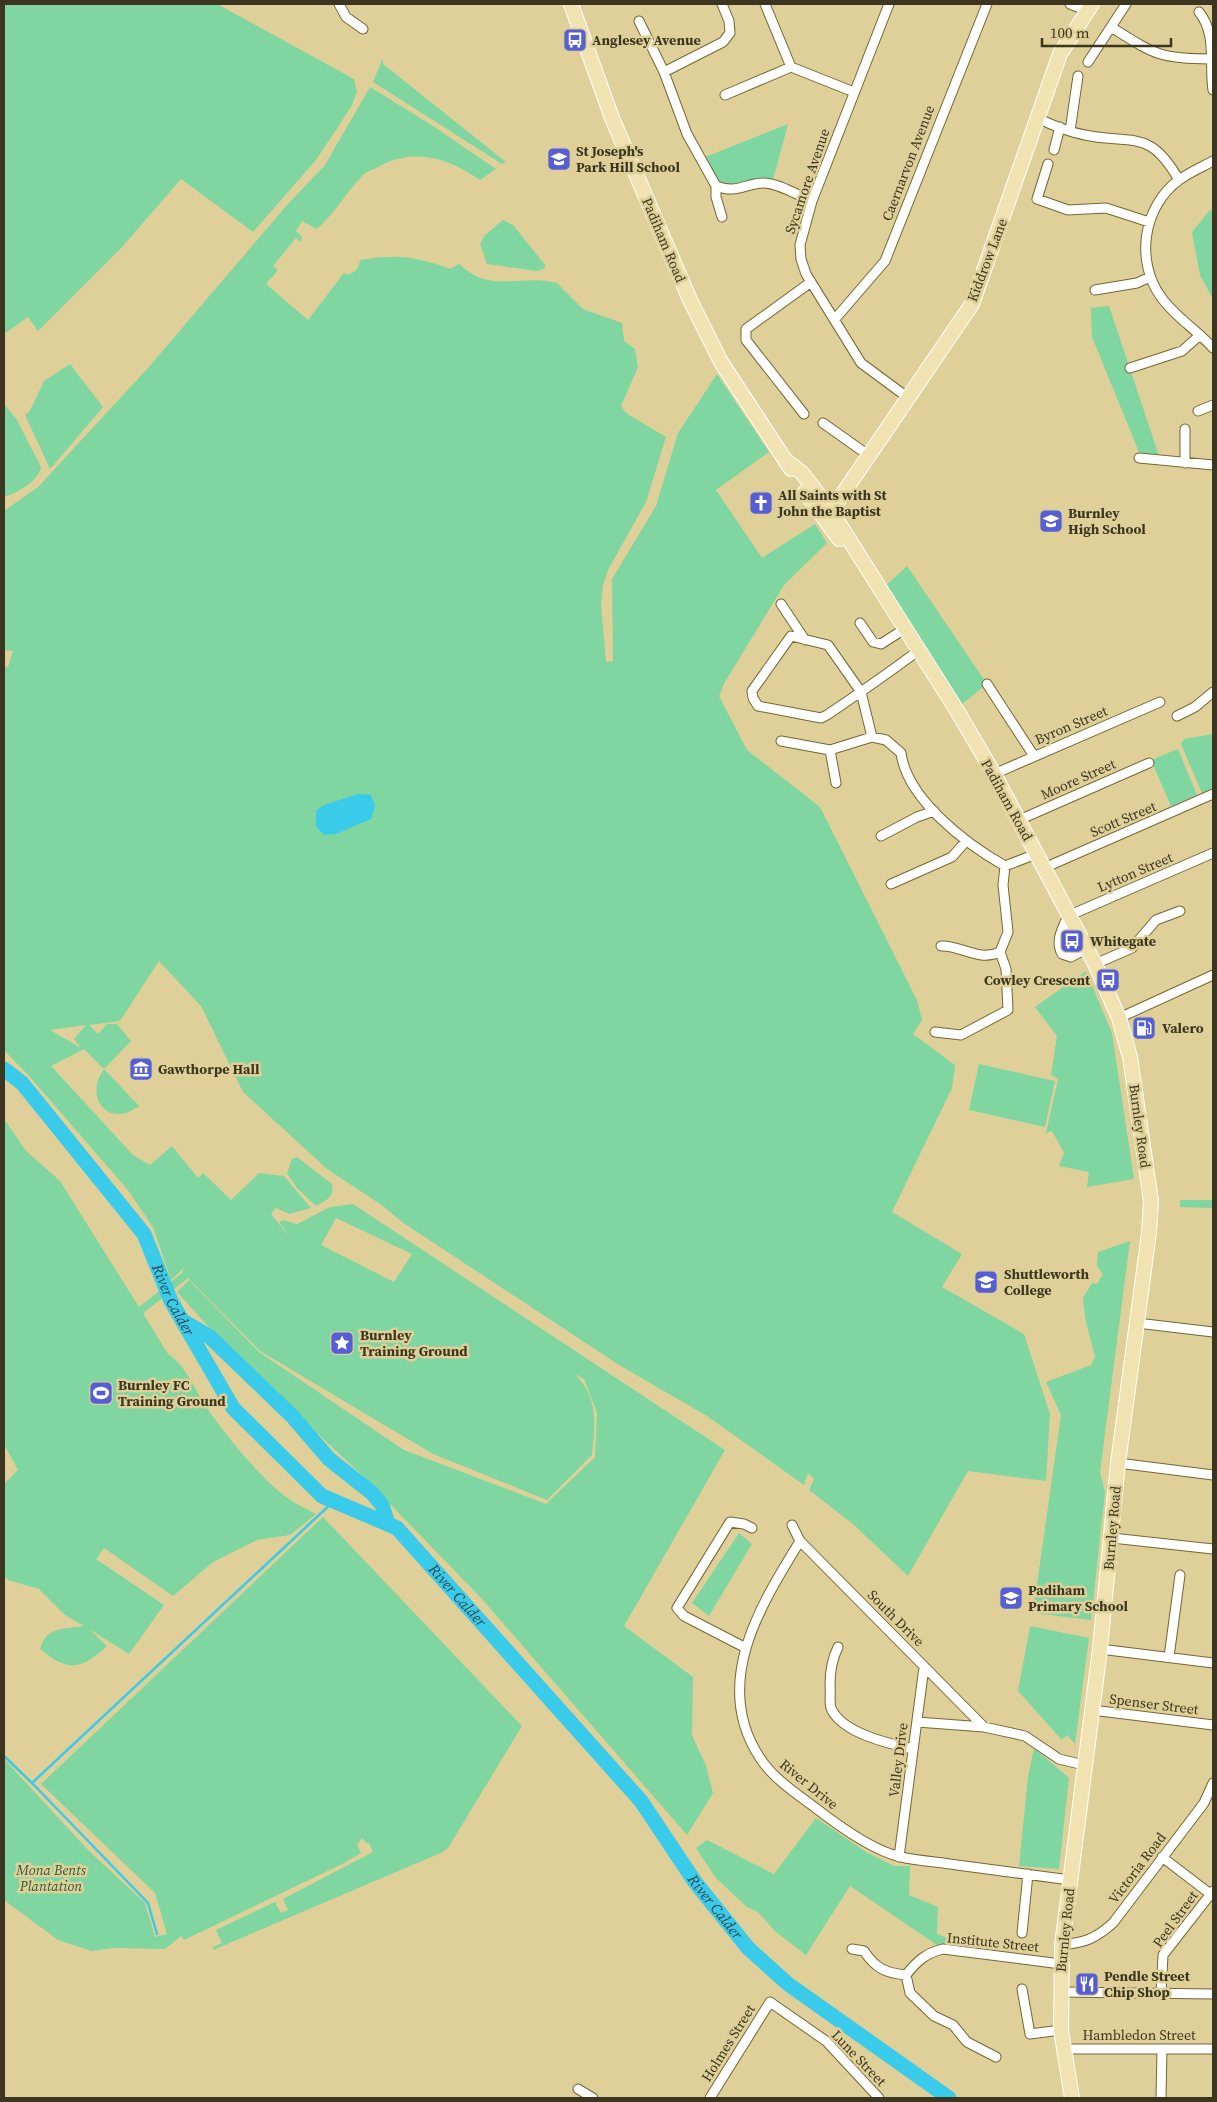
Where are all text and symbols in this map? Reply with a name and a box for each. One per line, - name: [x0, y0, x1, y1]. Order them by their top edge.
- scale bar: [1042, 15, 1171, 47]
- text: 100 m: [1050, 22, 1090, 43]
- bus stop icon: Anglesey Avenue: [562, 27, 588, 53]
- place label: Anglesey Avenue: [592, 30, 701, 50]
- street label: Caernarvon Avenue: [877, 102, 939, 224]
- street label: Sycamore Avenue: [780, 126, 834, 236]
- place label: St Joseph's Park Hill School: [576, 141, 680, 177]
- school or university icon: St Joseph's Park Hill School: [546, 146, 572, 172]
- street label: Padiham Road: [637, 194, 691, 286]
- street label: Kiddrow Lane: [962, 215, 1012, 305]
- place label: All Saints with St John the Baptist: [777, 485, 888, 521]
- church icon: All Saints with St John the Baptist: [748, 490, 774, 516]
- place label: Burnley High School: [1068, 503, 1146, 539]
- school or university icon: Burnley High School: [1038, 508, 1064, 534]
- street label: Byron Street: [1032, 701, 1111, 749]
- street label: Moore Street: [1037, 753, 1119, 804]
- street label: Padiham Road: [976, 756, 1038, 844]
- street label: Scott Street: [1087, 796, 1160, 842]
- street label: Lytton Street: [1094, 847, 1176, 897]
- bus stop icon: Whitegate: [1059, 928, 1085, 954]
- place label: Whitegate: [1090, 931, 1156, 951]
- bus stop icon: Cowley Crescent: [1095, 967, 1121, 993]
- place label: Cowley Crescent: [984, 970, 1091, 990]
- fuel station icon: Valero: [1131, 1015, 1157, 1041]
- place label: Valero: [1162, 1018, 1204, 1038]
- museum icon: Gawthorpe Hall: [128, 1056, 154, 1082]
- place label: Gawthorpe Hall: [158, 1059, 260, 1079]
- street label: Burnley Road: [1124, 1083, 1156, 1169]
- water label: River Calder: [147, 1260, 200, 1340]
- place label: Shuttleworth College: [1004, 1264, 1090, 1300]
- school or university icon: Shuttleworth College: [973, 1269, 999, 1295]
- place label: Burnley Training Ground: [360, 1325, 468, 1361]
- place icon: Burnley Training Ground: [329, 1330, 355, 1356]
- place label: Burnley FC Training Ground: [118, 1375, 226, 1411]
- sports icon: Burnley FC Training Ground: [88, 1380, 114, 1406]
- street label: Burnley Road: [1098, 1485, 1126, 1571]
- water label: River Calder: [423, 1558, 492, 1632]
- place label: Padiham Primary School: [1028, 1580, 1129, 1616]
- street label: South Drive: [863, 1585, 929, 1651]
- school or university icon: Padiham Primary School: [998, 1585, 1024, 1611]
- street label: Spenser Street: [1108, 1689, 1200, 1719]
- street label: Valley Drive: [884, 1722, 912, 1798]
- street label: River Drive: [776, 1754, 842, 1814]
- street label: Victoria Road: [1104, 1828, 1170, 1908]
- park label: Mona Bents Plantation: [15, 1860, 87, 1896]
- water label: River Calder: [682, 1869, 749, 1944]
- street label: Peel Street: [1148, 1886, 1203, 1951]
- street label: Burnley Road: [1051, 1887, 1079, 1973]
- street label: Institute Street: [946, 1927, 1040, 1957]
- place label: Pendle Street Chip Shop: [1104, 1966, 1191, 2002]
- restaurant icon: Pendle Street Chip Shop: [1074, 1971, 1100, 1997]
- street label: Holmes Street: [696, 2000, 760, 2086]
- street label: Lune Street: [827, 2025, 891, 2091]
- street label: Hambledon Street: [1082, 2025, 1196, 2045]

